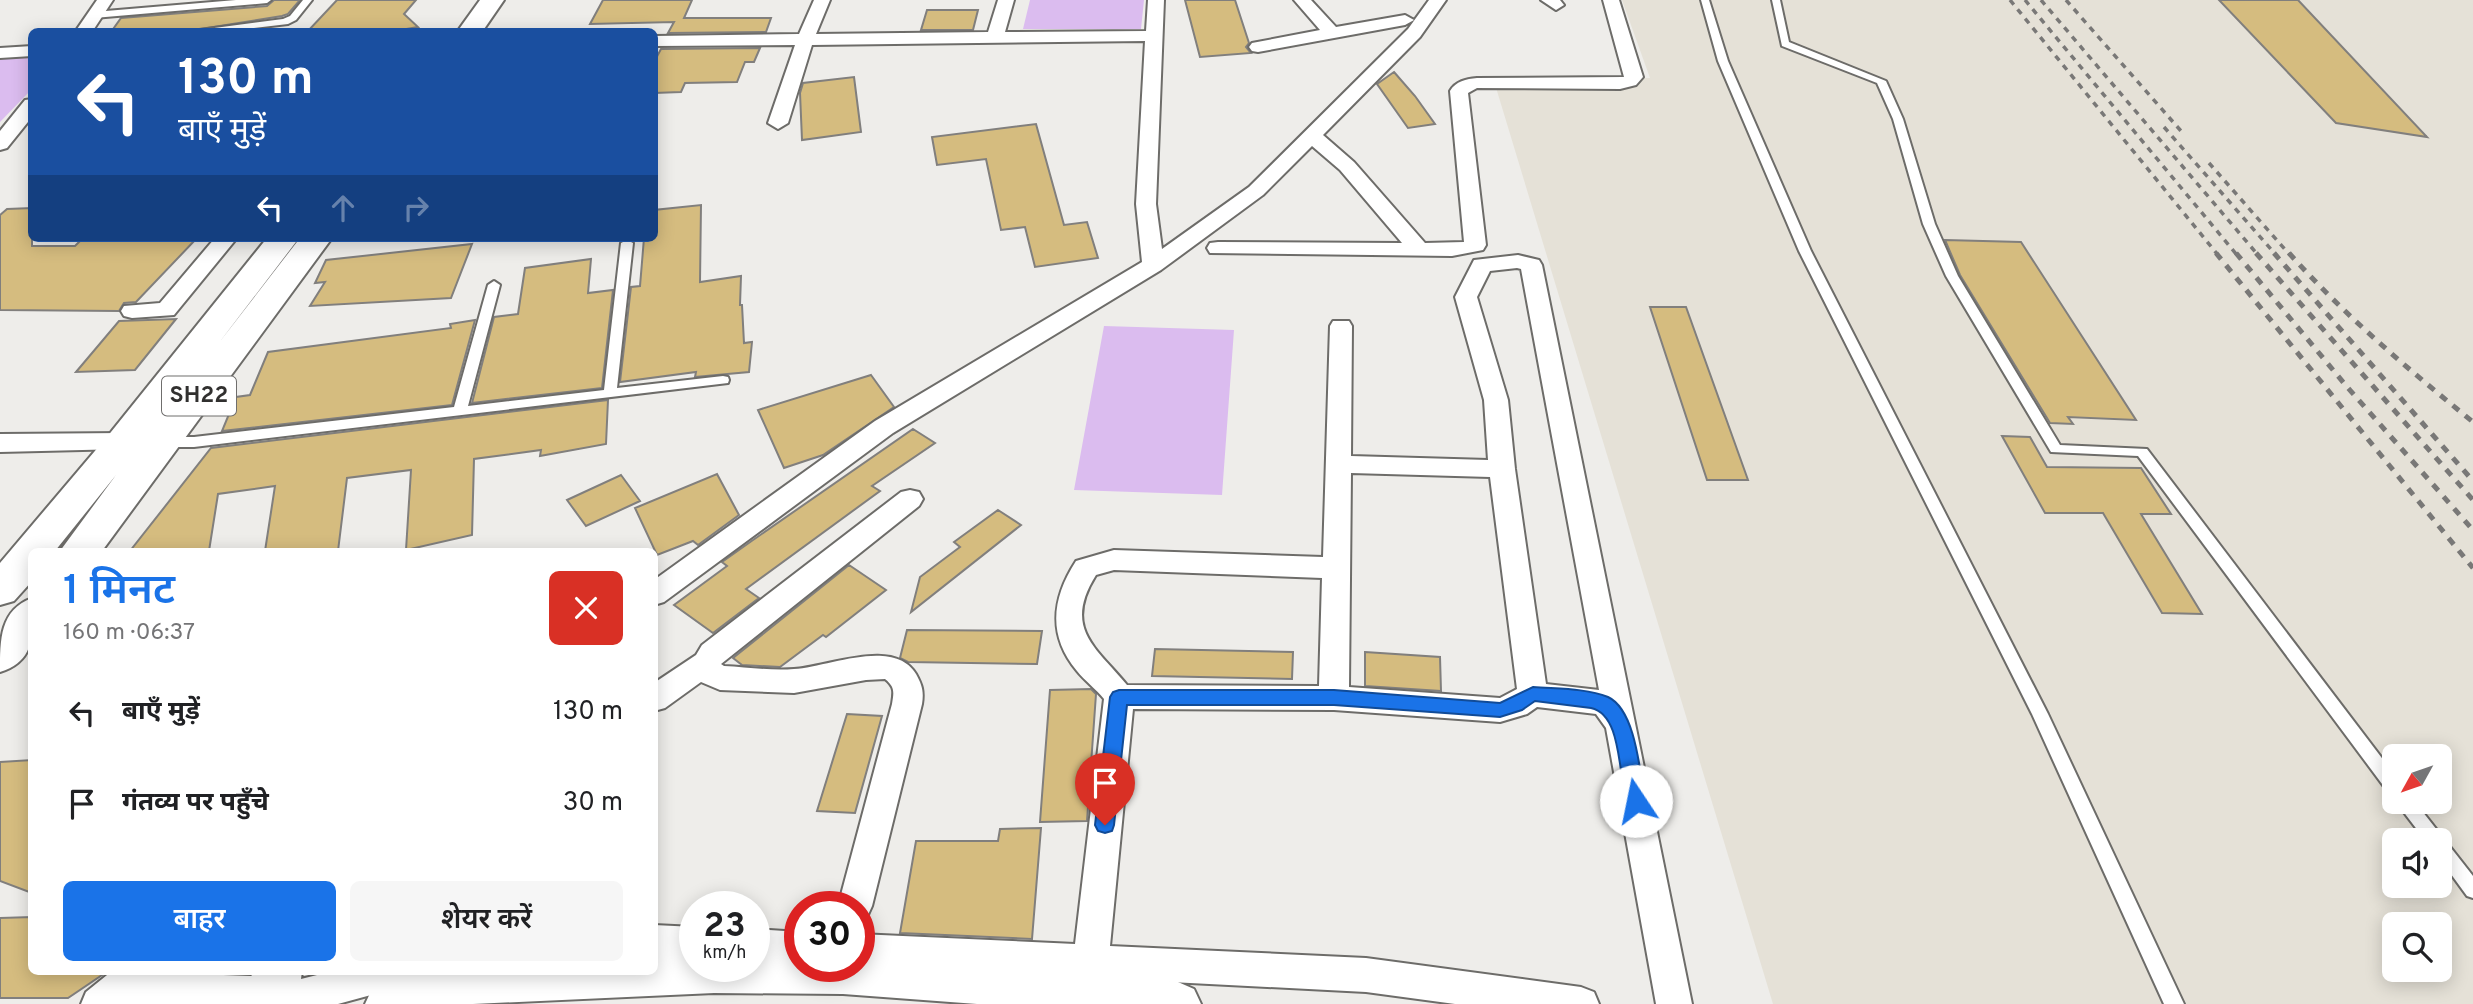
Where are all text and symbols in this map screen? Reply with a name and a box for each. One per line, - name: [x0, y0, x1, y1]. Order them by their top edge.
- text: 130 m: [178, 50, 314, 112]
- icon: left: [63, 56, 154, 147]
- text: बाएँ मुड़ें: [178, 112, 266, 152]
- icon: left: [251, 189, 289, 227]
- icon: ahead: [324, 189, 362, 227]
- icon: right: [397, 189, 435, 227]
- road number: SH22: [162, 376, 236, 416]
- text: 1 मिनट: [63, 566, 175, 619]
- button: close: [549, 571, 623, 645]
- text: 160 m · 06:37: [63, 619, 195, 648]
- icon: left: [63, 694, 101, 732]
- text: बाएँ मुड़ें: [122, 696, 200, 729]
- text: 130 m: [553, 696, 623, 729]
- north arrow: [2382, 744, 2452, 814]
- map controls: [2382, 744, 2452, 982]
- pin: [1075, 753, 1135, 825]
- icon: arrive: [1086, 764, 1124, 802]
- position arrow: [1599, 764, 1673, 838]
- icon: arrive: [63, 785, 101, 823]
- text: गंतव्य पर पहुँचे: [122, 787, 269, 820]
- text: 30 m: [563, 787, 623, 820]
- button: sound: [2382, 828, 2452, 898]
- button: बाहर: [63, 881, 336, 961]
- button: शेयर करें: [350, 881, 623, 961]
- speed limit sign: 30: [784, 891, 875, 982]
- text: 23: [703, 905, 746, 949]
- button: search: [2382, 912, 2452, 982]
- text: km/h: [703, 942, 746, 965]

